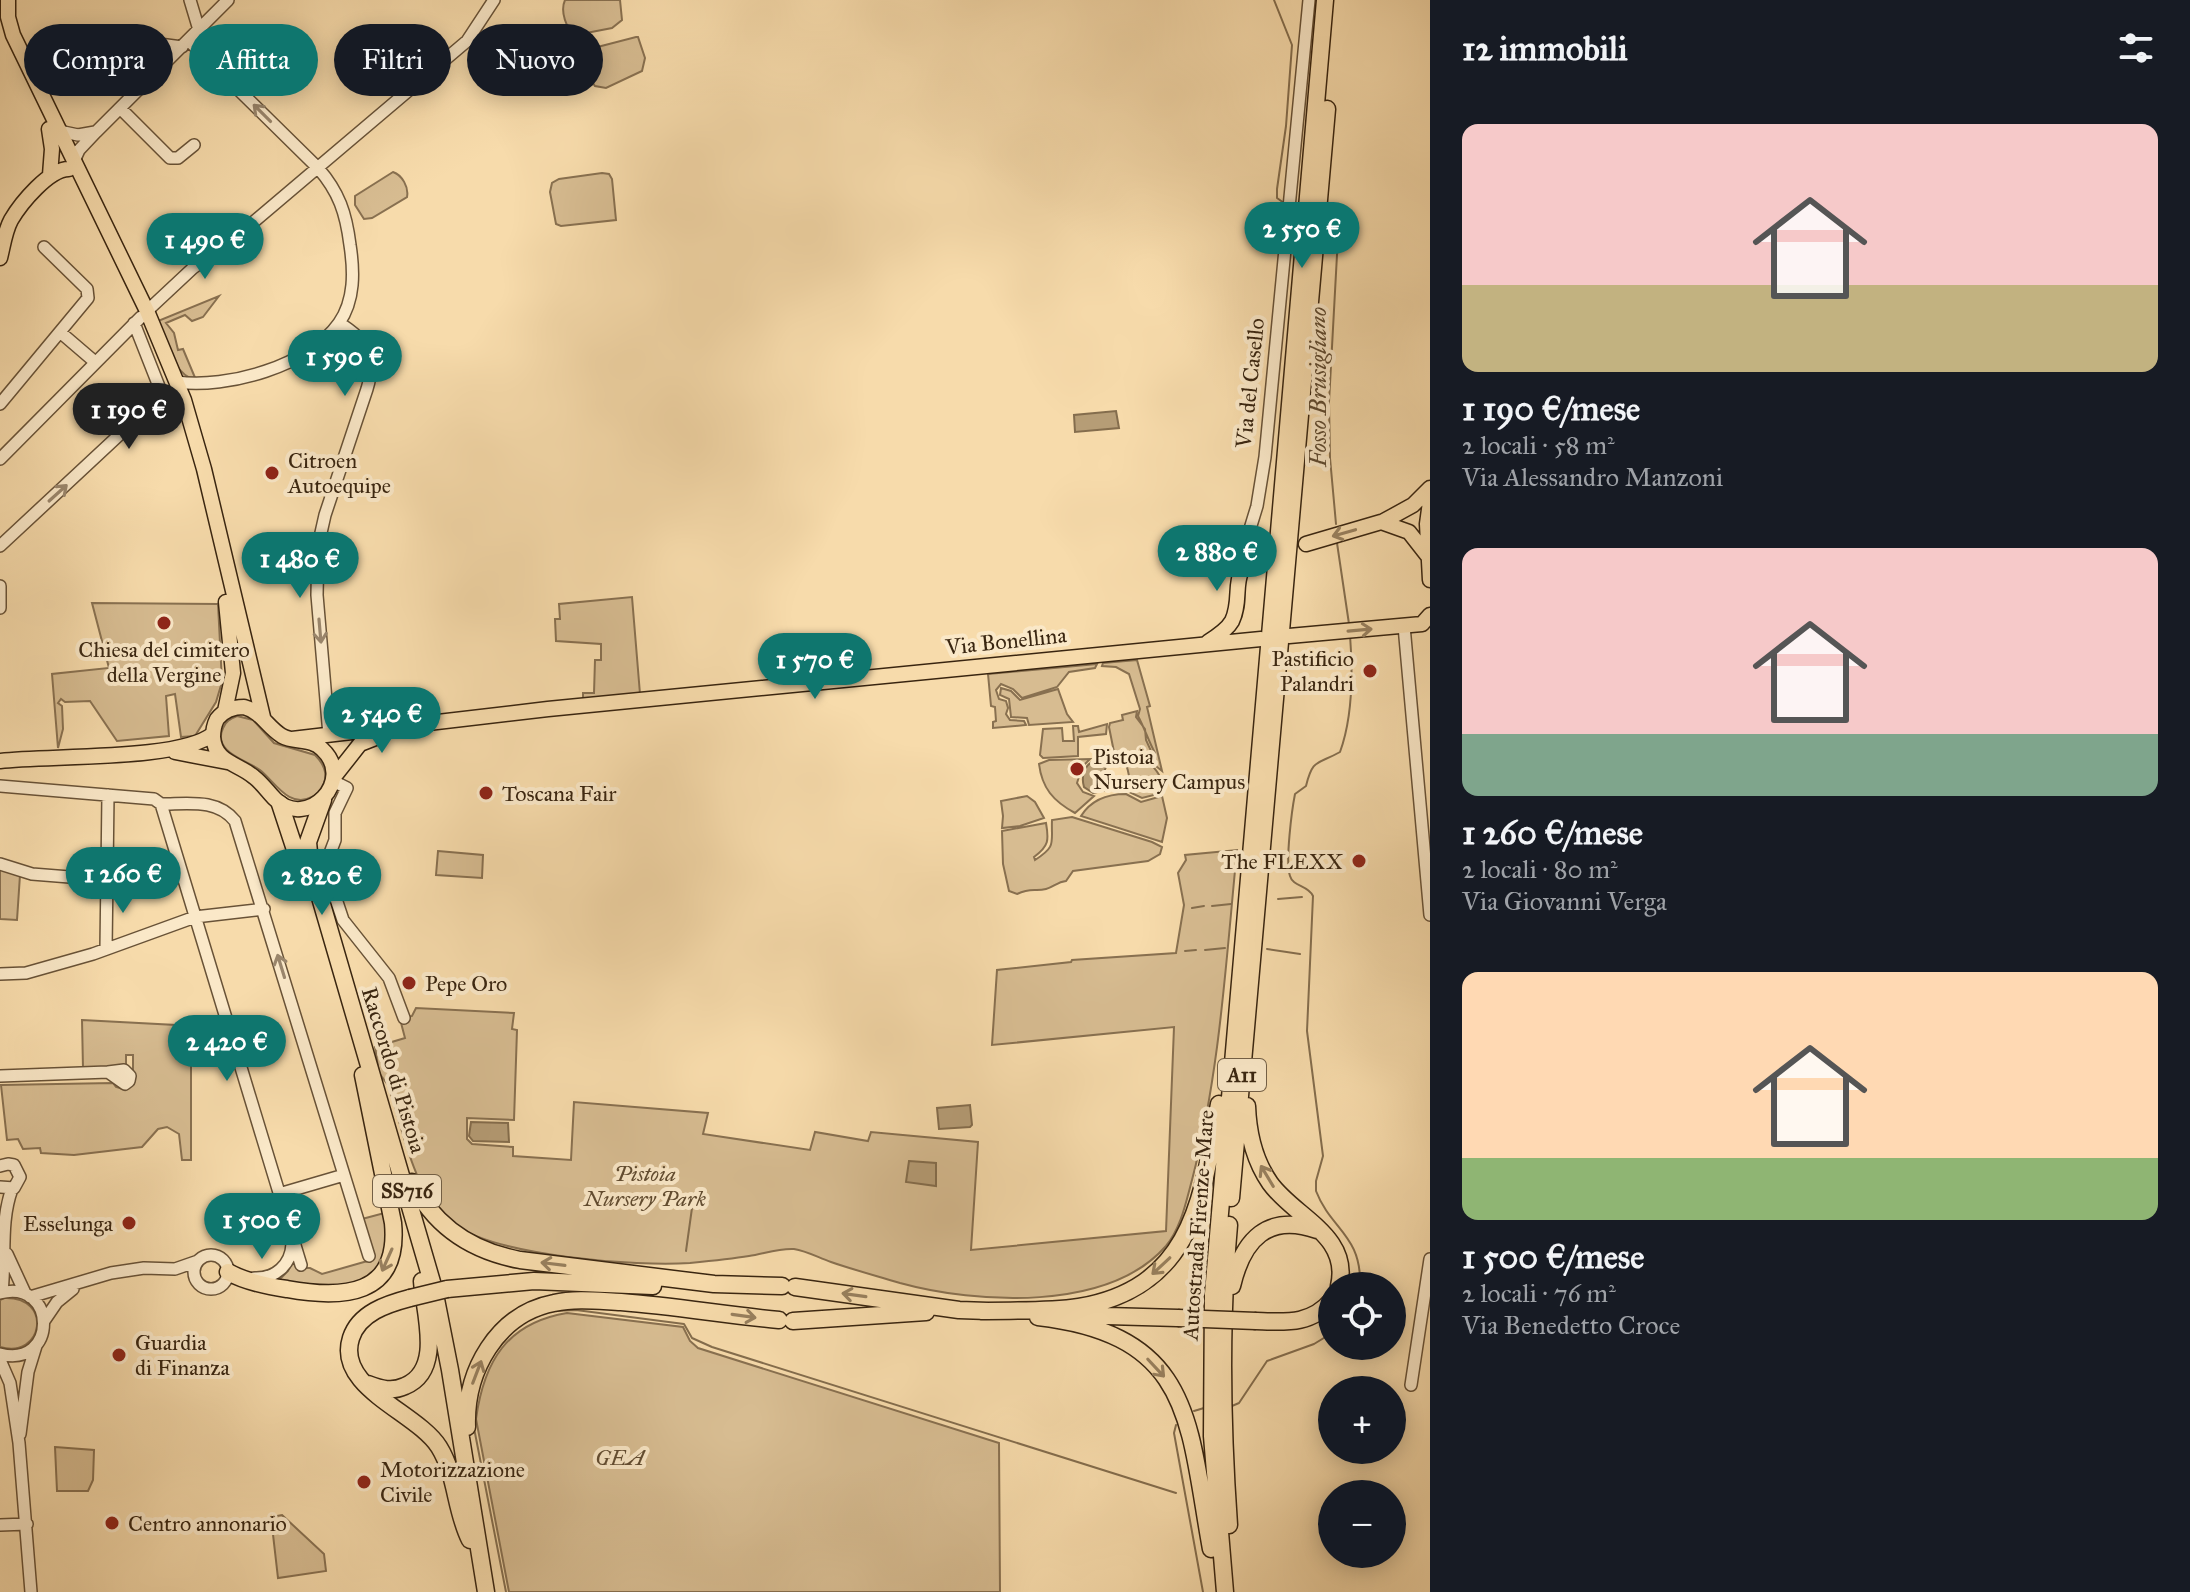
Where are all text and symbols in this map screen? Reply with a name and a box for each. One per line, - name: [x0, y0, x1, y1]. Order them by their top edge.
- chip: Compra: [24, 24, 173, 96]
- chip: Affitta: [189, 24, 318, 96]
- chip: Filtri: [334, 24, 451, 96]
- chip: Nuovo: [467, 24, 603, 96]
- icon: filters: [2114, 26, 2158, 70]
- text: 12 immobili: [1462, 28, 1628, 69]
- one-way arrow: [253, 104, 272, 123]
- icon: home: [1738, 176, 1882, 320]
- pin: 2 550 €: [1228, 202, 1376, 270]
- text: 2 550 €: [1262, 212, 1342, 244]
- pin: 1 490 €: [131, 213, 279, 281]
- text: 1 490 €: [165, 223, 245, 255]
- water label: Fosso Brusigliano: [1303, 307, 1333, 468]
- street label: Via del Casello: [1230, 317, 1270, 450]
- pin: 1 590 €: [271, 330, 419, 398]
- text: 1 590 €: [306, 340, 384, 372]
- pin: 1 190 €: [55, 383, 203, 451]
- text: 1 190 €/mese: [1462, 388, 1640, 429]
- text: 1 190 €: [91, 393, 167, 425]
- text: 2 locali · 58 m²: [1462, 429, 1615, 461]
- place label: Citroen Autoequipe: [287, 447, 391, 499]
- text: Via Alessandro Manzoni: [1462, 461, 1723, 493]
- marker: Citroen Autoequipe: [263, 464, 281, 482]
- one-way arrow: [47, 485, 67, 503]
- pin: 2 880 €: [1143, 525, 1291, 593]
- one-way arrow: [1331, 526, 1357, 541]
- pin: 1 480 €: [226, 532, 374, 600]
- text: 2 880 €: [1176, 535, 1258, 567]
- text: 1 480 €: [260, 542, 340, 574]
- icon: home: [1738, 600, 1882, 744]
- marker: Chiesa del cimitero della Vergine: [155, 614, 173, 632]
- one-way arrow: [312, 617, 327, 644]
- street label: Via Bonellina: [943, 621, 1068, 661]
- one-way arrow: [1347, 622, 1373, 637]
- pin: 1 570 €: [741, 633, 889, 701]
- place label: Chiesa del cimitero della Vergine: [78, 636, 250, 688]
- text: 1 570 €: [776, 643, 854, 675]
- place label: Pastificio Palandri: [1271, 645, 1354, 697]
- marker: Pastificio Palandri: [1361, 662, 1379, 680]
- pin: 2 540 €: [308, 687, 456, 755]
- text: 2 540 €: [342, 697, 422, 729]
- place label: Pistoia Nursery Campus: [1093, 743, 1245, 795]
- marker: Pistoia Nursery Campus: [1068, 760, 1086, 778]
- place label: Toscana Fair: [502, 780, 617, 807]
- marker: Toscana Fair: [477, 784, 495, 802]
- text: 1 260 €/mese: [1462, 812, 1643, 853]
- pin: 1 260 €: [49, 847, 197, 915]
- place label: The FLEXX: [1221, 848, 1343, 875]
- pin: 2 820 €: [248, 849, 396, 917]
- marker: The FLEXX: [1350, 852, 1368, 870]
- text: 2 locali · 80 m²: [1462, 853, 1618, 885]
- text: 1 260 €: [84, 857, 162, 889]
- text: 2 820 €: [281, 859, 363, 891]
- text: Via Giovanni Verga: [1462, 885, 1667, 917]
- one-way arrow: [273, 954, 288, 979]
- place label: Pepe Oro: [425, 970, 507, 997]
- marker: Pepe Oro: [400, 974, 418, 992]
- street label: Raccordo di Pistoia: [356, 984, 432, 1157]
- pin: 2 420 €: [153, 1015, 301, 1083]
- icon: home: [1738, 1024, 1882, 1168]
- text: 2 420 €: [186, 1025, 268, 1057]
- road number: A11: [1218, 1059, 1266, 1091]
- street label: Autostrada Firenze-Mare: [1176, 1109, 1220, 1342]
- park label: Pistoia Nursery Park: [582, 1160, 706, 1212]
- one-way arrow: [1259, 1165, 1275, 1188]
- road number: SS716: [373, 1175, 441, 1207]
- pin: 1 500 €: [188, 1193, 336, 1261]
- text: 1 500 €: [222, 1203, 302, 1235]
- place label: Esselunga: [23, 1210, 114, 1237]
- marker: Esselunga: [120, 1214, 138, 1232]
- text: 1 500 €/mese: [1462, 1236, 1644, 1277]
- one-way arrow: [378, 1248, 393, 1272]
- one-way arrow: [540, 1257, 567, 1272]
- one-way arrow: [1151, 1257, 1171, 1275]
- map controls: [1318, 1272, 1406, 1568]
- button: locate: [1318, 1272, 1406, 1360]
- text: 2 locali · 76 m²: [1462, 1277, 1616, 1309]
- one-way arrow: [841, 1288, 868, 1303]
- one-way arrow: [730, 1309, 756, 1324]
- text: Via Benedetto Croce: [1462, 1309, 1680, 1341]
- place label: Guardia di Finanza: [135, 1329, 231, 1381]
- marker: Guardia di Finanza: [110, 1346, 128, 1364]
- one-way arrow: [1147, 1358, 1165, 1378]
- one-way arrow: [471, 1360, 485, 1384]
- button: +: [1318, 1376, 1406, 1464]
- park label: GEA: [595, 1444, 646, 1471]
- place label: Motorizzazione Civile: [380, 1456, 525, 1508]
- marker: Motorizzazione Civile: [355, 1473, 373, 1491]
- button: −: [1318, 1480, 1406, 1568]
- place label: Centro annonario: [128, 1510, 287, 1537]
- marker: Centro annonario: [103, 1514, 121, 1532]

